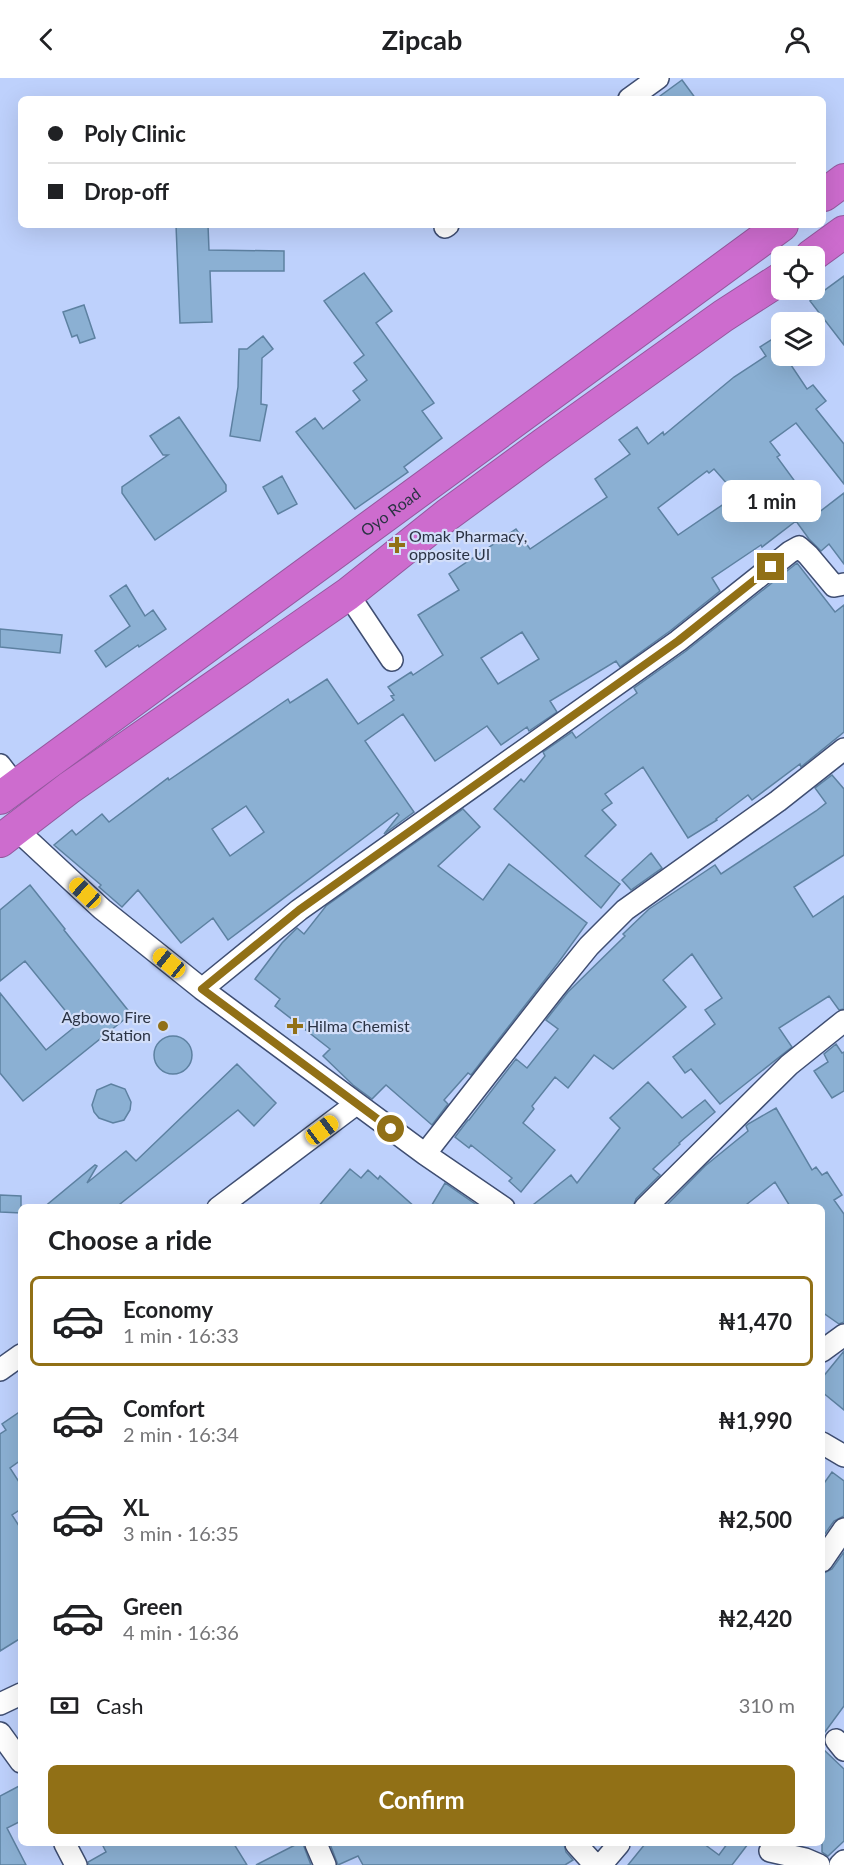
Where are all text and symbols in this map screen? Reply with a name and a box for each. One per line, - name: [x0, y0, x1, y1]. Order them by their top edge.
- icon: back: [30, 23, 63, 56]
- text: Zipcab: [382, 23, 462, 56]
- icon: person: [781, 23, 814, 56]
- text: Poly Clinic: [84, 120, 186, 147]
- text: Drop-off: [84, 178, 169, 205]
- map controls: [771, 246, 825, 366]
- button: locate: [771, 246, 825, 300]
- button: layers: [771, 312, 825, 366]
- callout: 1 min: [722, 480, 820, 522]
- street label: Oyo Road: [356, 483, 424, 540]
- text: 1 min: [747, 489, 796, 513]
- place label: Omak Pharmacy, opposite UI: [409, 526, 527, 563]
- marker: Omak Pharmacy, opposite UI: [390, 538, 404, 552]
- route end: [757, 553, 784, 580]
- car: [66, 874, 104, 912]
- car: [149, 945, 189, 981]
- place label: Agbowo Fire Station: [62, 1007, 151, 1044]
- place label: Hilma Chemist: [307, 1016, 410, 1035]
- marker: Agbowo Fire Station: [156, 1019, 170, 1033]
- marker: Hilma Chemist: [288, 1019, 302, 1033]
- car: [302, 1112, 342, 1148]
- route start: [377, 1115, 404, 1142]
- text: Choose a ride: [48, 1223, 212, 1256]
- icon: car: [51, 1294, 105, 1348]
- text: Economy: [123, 1296, 213, 1323]
- text: ₦1,470: [718, 1308, 792, 1335]
- text: 1 min · 16:33: [123, 1323, 239, 1347]
- icon: car: [51, 1393, 105, 1447]
- text: Comfort: [123, 1395, 205, 1422]
- text: ₦1,990: [718, 1407, 792, 1434]
- text: 2 min · 16:34: [123, 1422, 239, 1446]
- icon: car: [51, 1492, 105, 1546]
- text: XL: [123, 1494, 149, 1521]
- text: ₦2,500: [718, 1506, 792, 1533]
- text: 3 min · 16:35: [123, 1521, 239, 1545]
- icon: car: [51, 1591, 105, 1645]
- text: Green: [123, 1593, 183, 1620]
- text: ₦2,420: [718, 1605, 792, 1632]
- text: 4 min · 16:36: [123, 1620, 239, 1644]
- icon: cash: [48, 1689, 81, 1722]
- text: Cash: [96, 1692, 143, 1719]
- text: 310 m: [739, 1693, 795, 1717]
- button: Confirm: [48, 1765, 795, 1834]

